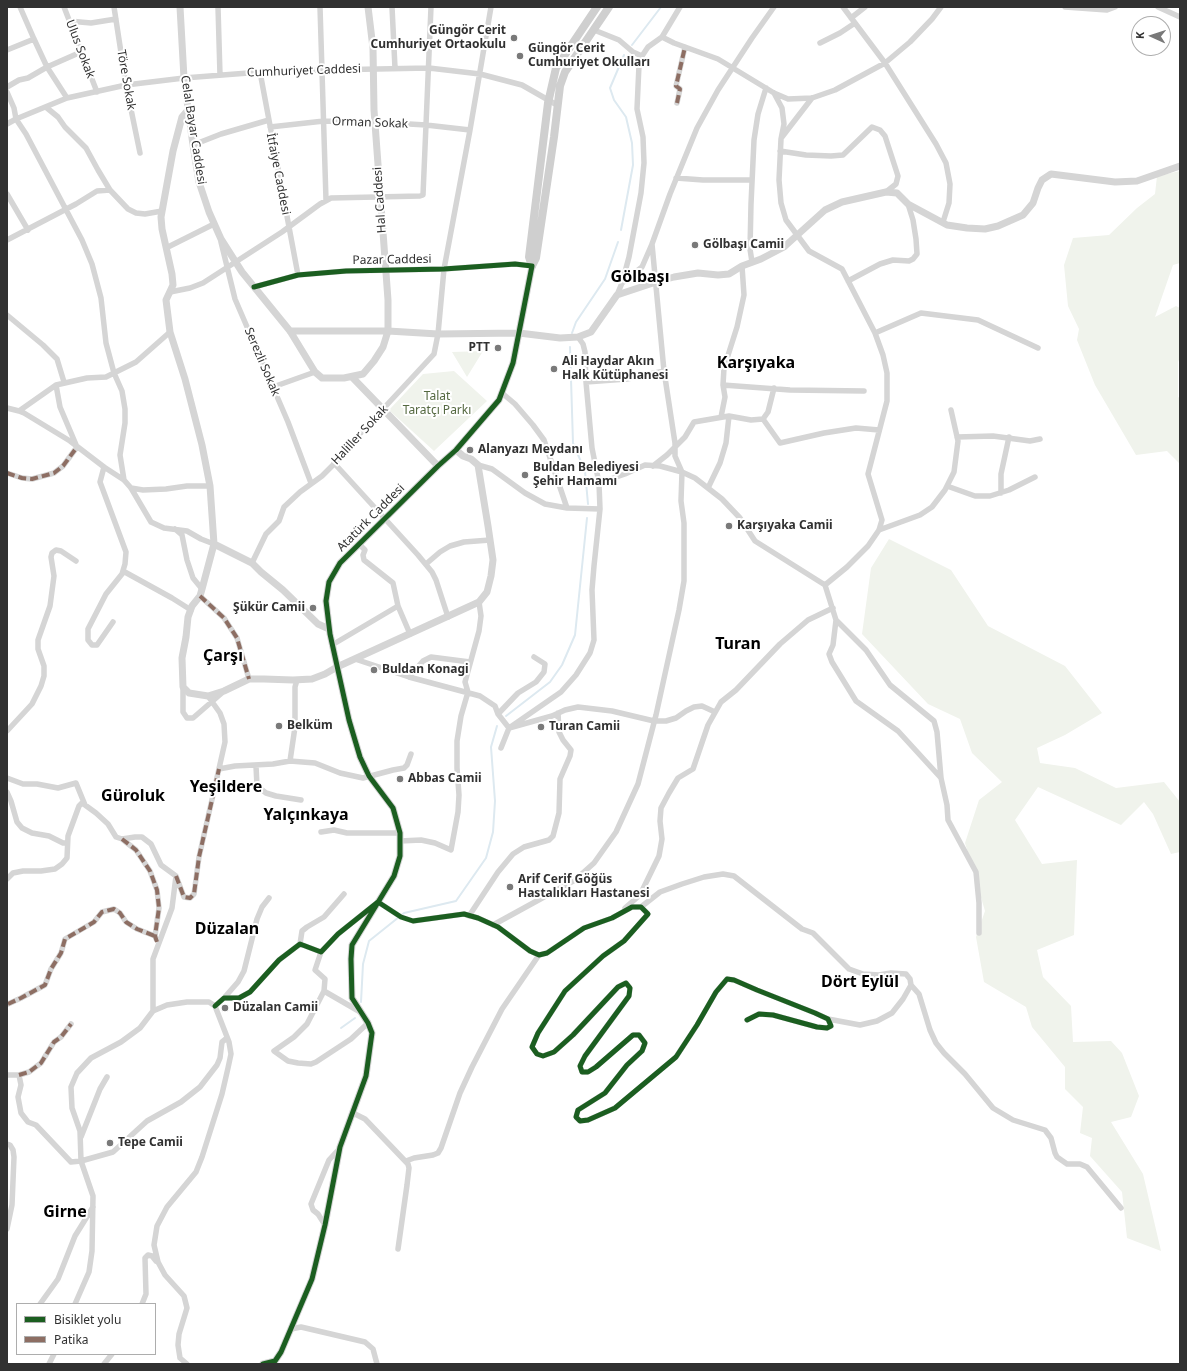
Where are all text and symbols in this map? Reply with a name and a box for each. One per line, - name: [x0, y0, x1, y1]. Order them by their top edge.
- north arrow: [1131, 16, 1171, 56]
- street label: Ulus Sokak: [62, 18, 98, 80]
- place label: Güngör Cerit Cumhuriyet Ortaokulu: [371, 24, 506, 52]
- text: K: [1132, 31, 1147, 39]
- marker: Güngör Cerit Cumhuriyet Ortaokulu: [509, 33, 519, 43]
- place label: Güngör Cerit Cumhuriyet Okulları: [528, 42, 650, 70]
- street label: Töre Sokak: [114, 49, 138, 111]
- marker: Güngör Cerit Cumhuriyet Okulları: [515, 51, 525, 61]
- street label: Cumhuriyet Caddesi: [247, 62, 361, 80]
- street label: Celal Bayar Caddesi: [177, 74, 209, 186]
- street label: Orman Sokak: [332, 114, 408, 132]
- street label: İtfaiye Caddesi: [263, 132, 293, 216]
- street label: Hal Caddesi: [370, 166, 390, 234]
- place label: Gölbaşı Camii: [703, 238, 784, 252]
- marker: Gölbaşı Camii: [690, 240, 700, 250]
- street label: Pazar Caddesi: [352, 252, 432, 268]
- district label: Gölbaşı: [611, 267, 669, 287]
- street label: Serezli Sokak: [241, 326, 283, 398]
- place label: PTT: [468, 341, 490, 355]
- marker: PTT: [493, 343, 503, 353]
- district label: Karşıyaka: [717, 353, 795, 373]
- place label: Ali Haydar Akın Halk Kütüphanesi: [562, 355, 668, 383]
- marker: Ali Haydar Akın Halk Kütüphanesi: [549, 364, 559, 374]
- park label: Talat Taratçı Parkı: [403, 390, 471, 418]
- street label: Haliller Sokak: [329, 402, 391, 468]
- place label: Alanyazı Meydanı: [478, 443, 583, 457]
- marker: Alanyazı Meydanı: [465, 445, 475, 455]
- place label: Buldan Belediyesi Şehir Hamamı: [533, 461, 639, 489]
- marker: Buldan Belediyesi Şehir Hamamı: [520, 470, 530, 480]
- street label: Atatürk Caddesi: [334, 481, 408, 555]
- place label: Karşıyaka Camii: [737, 519, 833, 533]
- marker: Karşıyaka Camii: [724, 521, 734, 531]
- place label: Şükür Camii: [233, 601, 305, 615]
- marker: Şükür Camii: [308, 603, 318, 613]
- district label: Turan: [715, 634, 761, 654]
- district label: Çarşı: [203, 646, 243, 666]
- place label: Buldan Konagi: [382, 663, 469, 677]
- marker: Buldan Konagi: [369, 665, 379, 675]
- place label: Belküm: [287, 719, 333, 733]
- place label: Turan Camii: [549, 720, 620, 734]
- marker: Belküm: [274, 721, 284, 731]
- marker: Turan Camii: [536, 722, 546, 732]
- place label: Abbas Camii: [408, 772, 482, 786]
- marker: Abbas Camii: [395, 774, 405, 784]
- district label: Yeşildere: [190, 777, 262, 797]
- district label: Güroluk: [101, 786, 165, 806]
- district label: Yalçınkaya: [263, 805, 349, 825]
- place label: Arif Cerif Göğüs Hastalıkları Hastanesi: [518, 873, 650, 901]
- marker: Arif Cerif Göğüs Hastalıkları Hastanesi: [505, 882, 515, 892]
- district label: Düzalan: [195, 919, 259, 939]
- district label: Dört Eylül: [821, 972, 899, 992]
- place label: Düzalan Camii: [233, 1001, 318, 1015]
- marker: Düzalan Camii: [220, 1003, 230, 1013]
- place label: Tepe Camii: [118, 1136, 183, 1150]
- marker: Tepe Camii: [105, 1138, 115, 1148]
- district label: Girne: [43, 1202, 87, 1222]
- legend: [16, 1303, 156, 1355]
- text: Bisiklet yolu: [54, 1311, 121, 1328]
- text: Patika: [54, 1331, 89, 1348]

